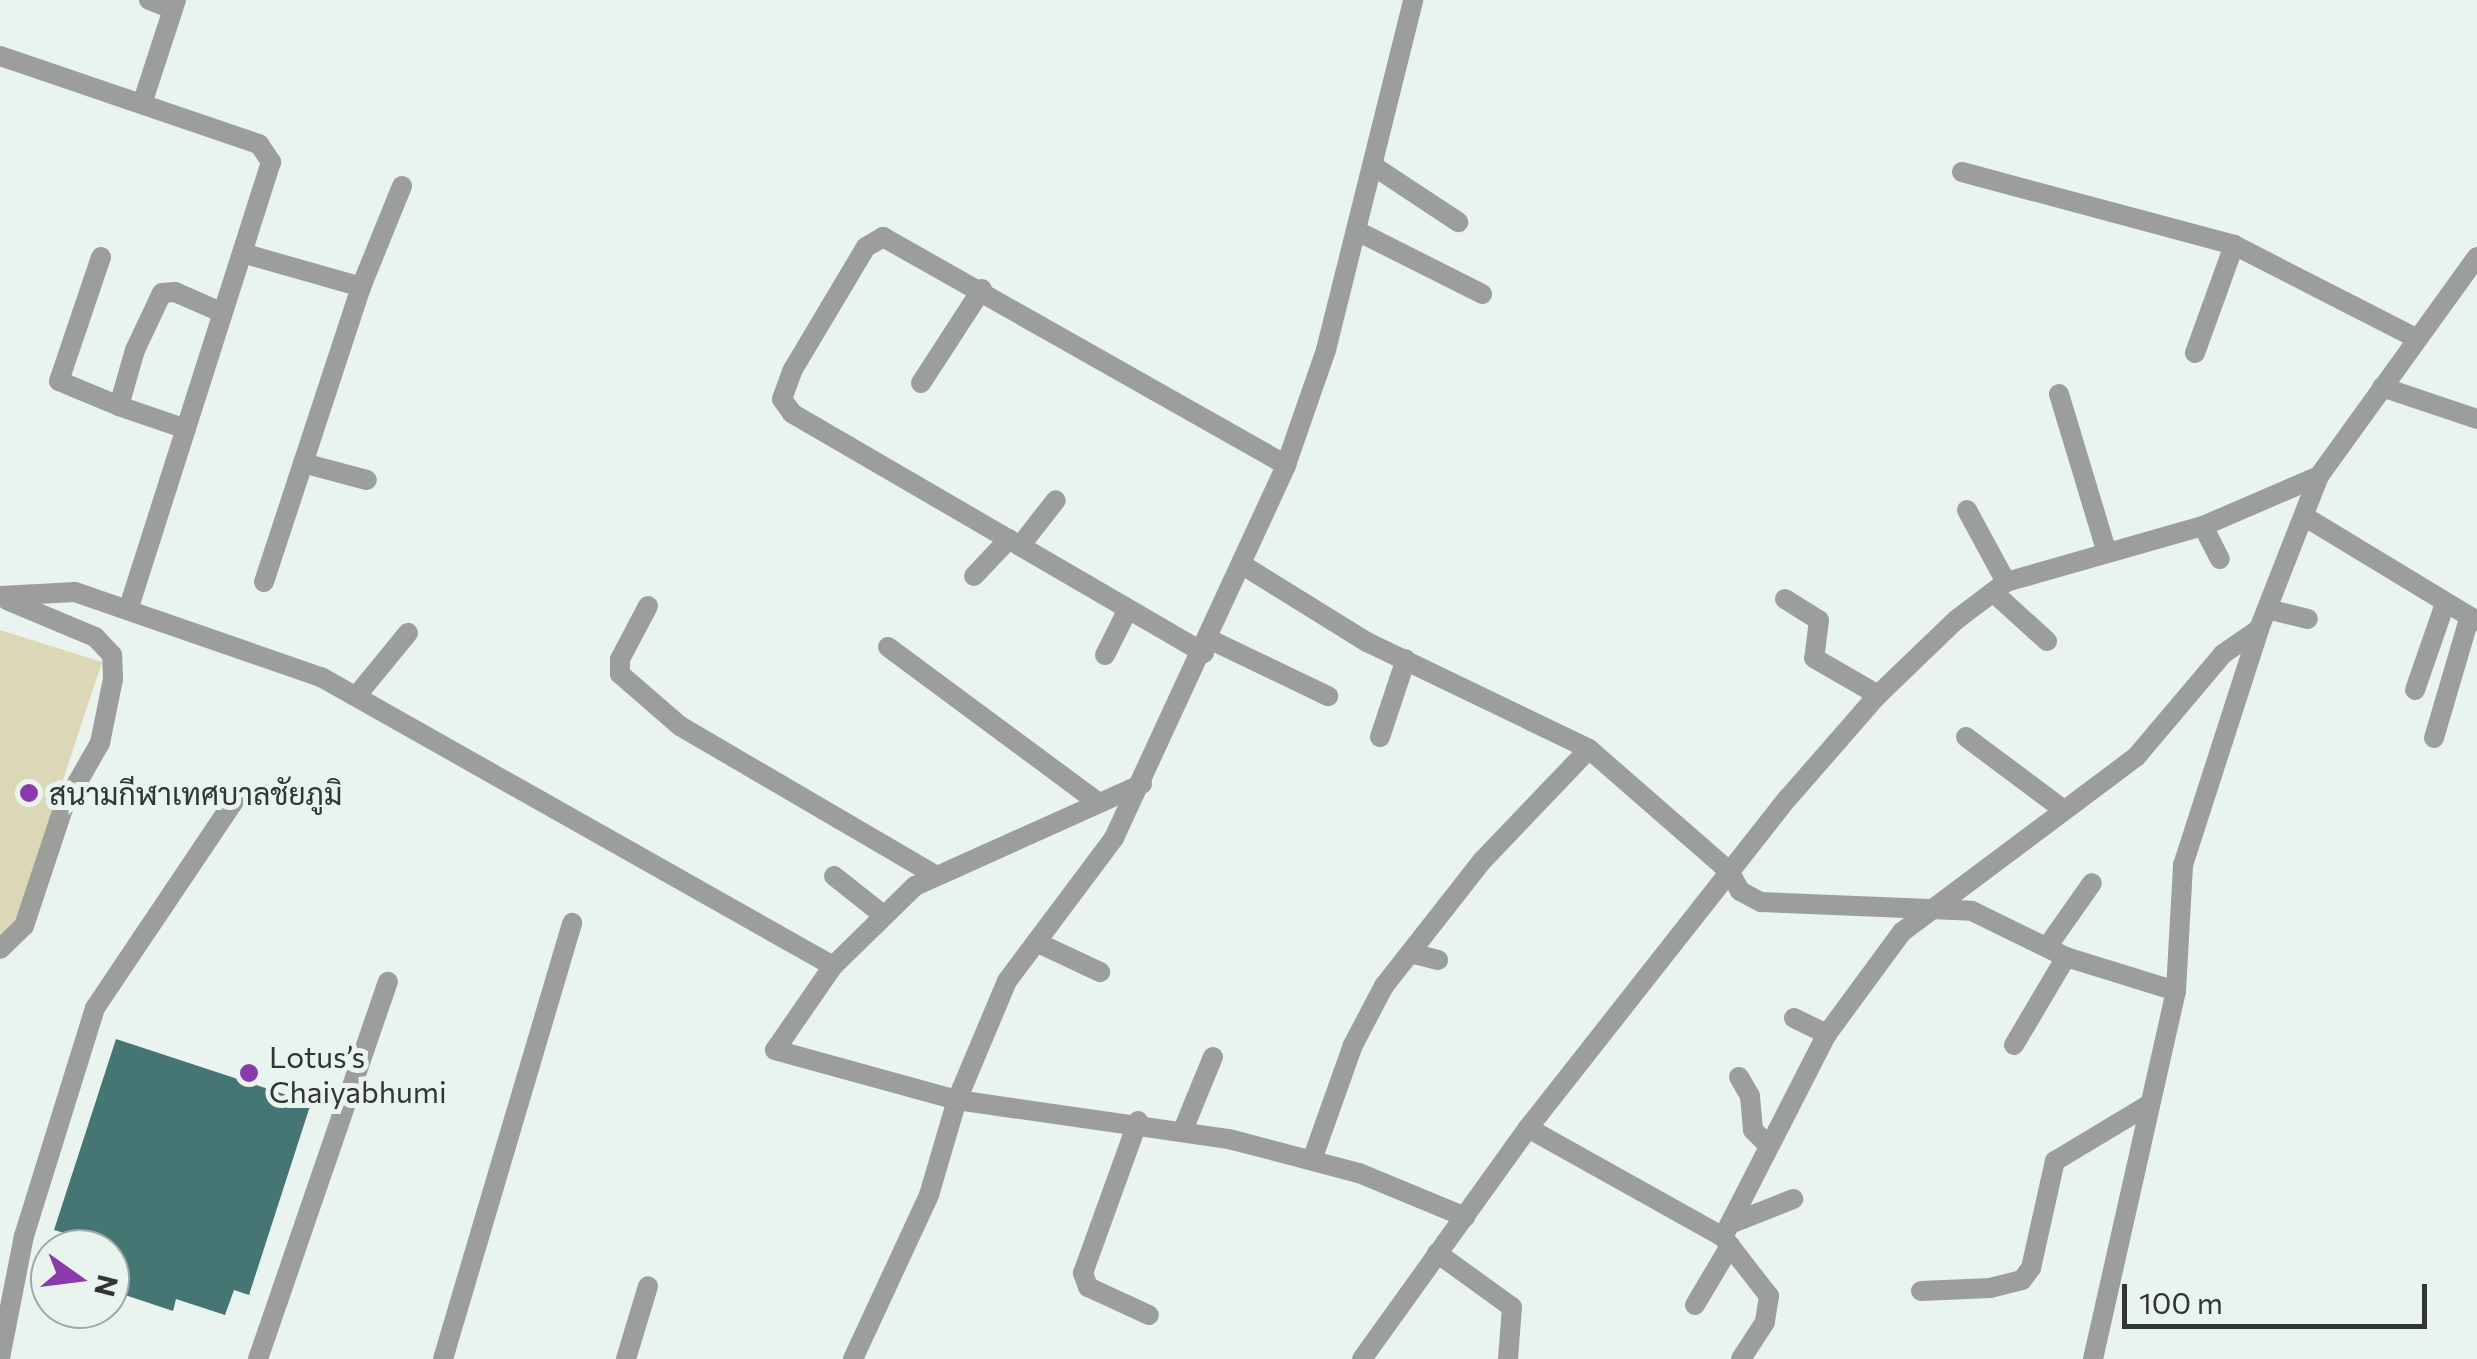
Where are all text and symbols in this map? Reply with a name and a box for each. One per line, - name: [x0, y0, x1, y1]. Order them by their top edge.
- place label: สนามกีฬาเทศบาลชัยภูมิ: [49, 775, 343, 811]
- marker: สนามกีฬาเทศบาลชัยภูมิ: [18, 782, 40, 804]
- place label: Lotus’s Chaiyabhumi: [269, 1038, 447, 1108]
- marker: Lotus’s Chaiyabhumi: [238, 1062, 260, 1084]
- north arrow: [30, 1229, 130, 1329]
- scale bar: [2127, 1264, 2432, 1326]
- text: N: [88, 1271, 126, 1300]
- text: 100 m: [2139, 1283, 2223, 1320]

